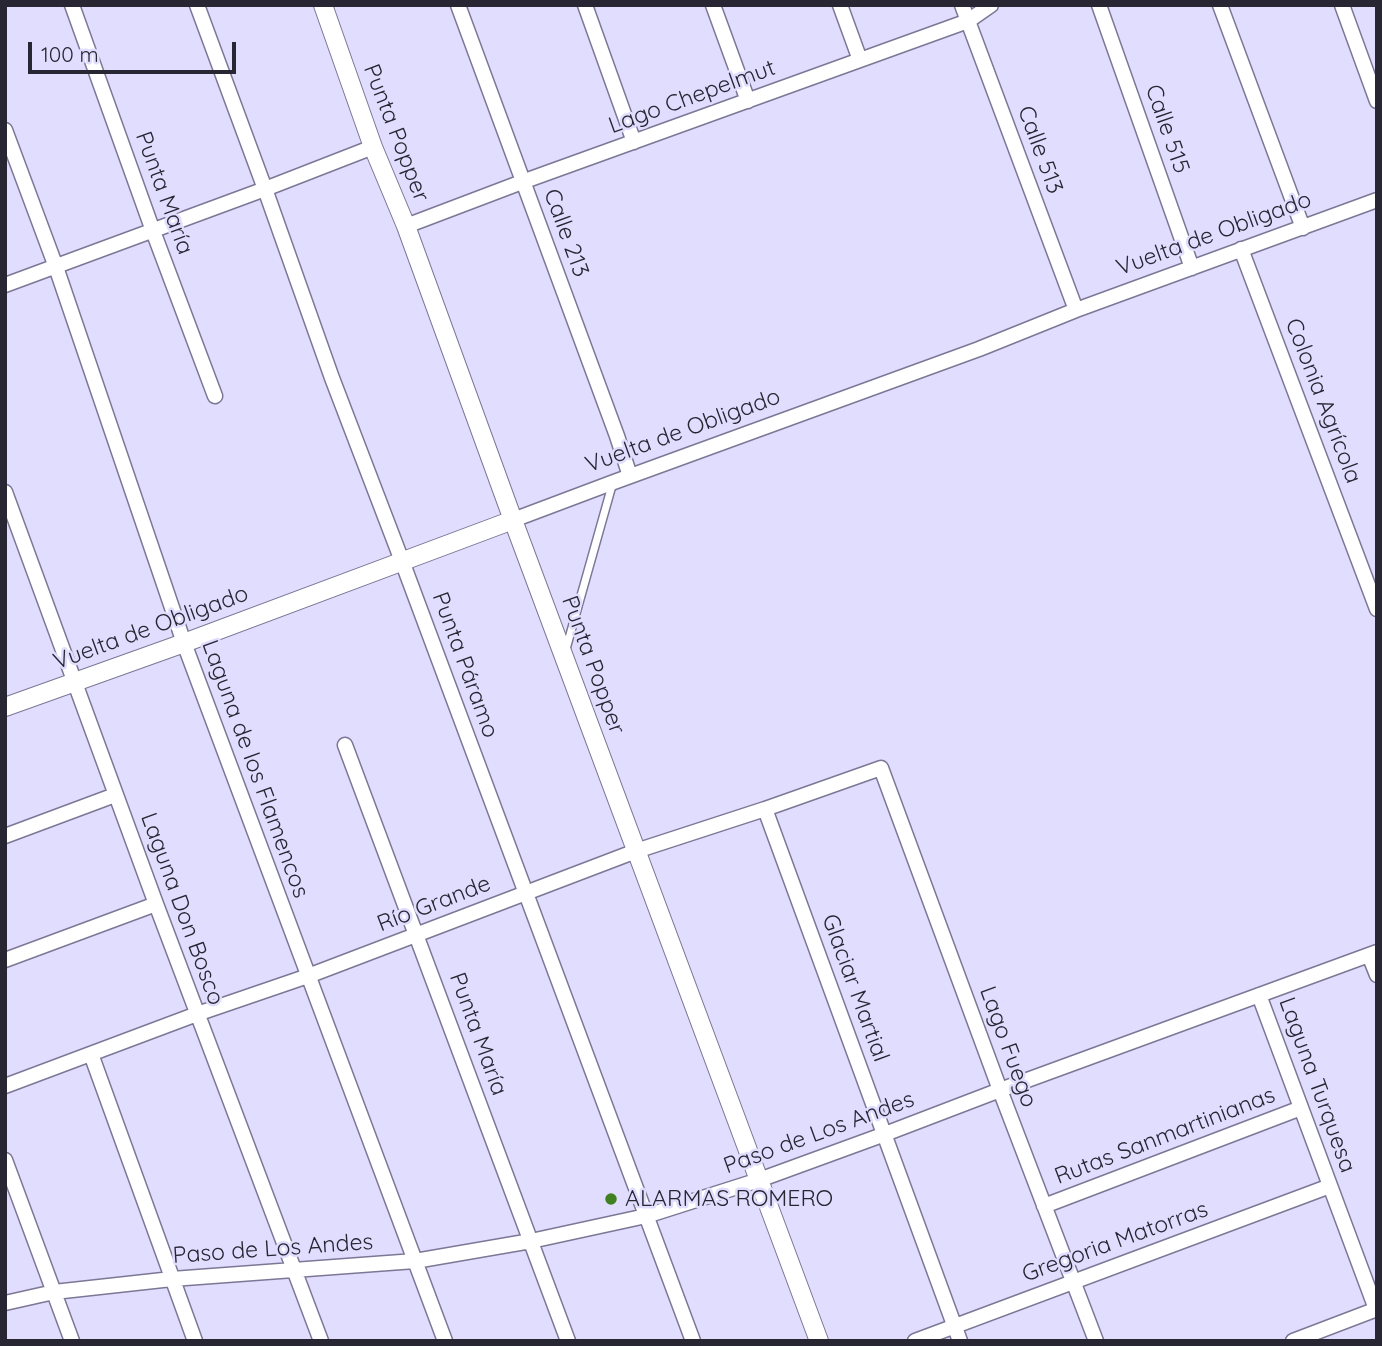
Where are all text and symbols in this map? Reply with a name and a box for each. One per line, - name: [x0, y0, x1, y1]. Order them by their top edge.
- scale bar: [32, 28, 240, 72]
- text: 100 m: [41, 41, 99, 67]
- street label: Lago Chepelmut: [605, 54, 779, 140]
- street label: Punta Popper: [357, 60, 435, 206]
- street label: Calle 515: [1139, 81, 1195, 177]
- street label: Calle 513: [1011, 102, 1069, 198]
- street label: Punta María: [129, 128, 199, 258]
- street label: Calle 213: [537, 185, 595, 281]
- street label: Vuelta de Obligado: [1113, 186, 1315, 282]
- street label: Colonia Agrícola: [1279, 315, 1367, 487]
- street label: Vuelta de Obligado: [582, 383, 784, 479]
- street label: Vuelta de Obligado: [50, 580, 252, 676]
- street label: Punta Páramo: [426, 588, 504, 742]
- street label: Punta Popper: [555, 592, 631, 738]
- street label: Laguna de los Flamencos: [195, 636, 315, 902]
- street label: Laguna Don Bosco: [134, 809, 230, 1009]
- street label: Río Grande: [373, 870, 495, 938]
- street label: Glaciar Martial: [816, 911, 894, 1065]
- street label: Punta María: [443, 969, 513, 1099]
- street label: Lago Fuego: [973, 983, 1043, 1111]
- street label: Laguna Turquesa: [1272, 994, 1362, 1176]
- street label: Rutas Sanmartinianas: [1051, 1081, 1279, 1191]
- street label: Paso de Los Andes: [720, 1086, 918, 1180]
- place label: ALARMAS ROMERO: [625, 1185, 833, 1213]
- marker: ALARMAS ROMERO: [603, 1191, 619, 1207]
- street label: Gregoria Matorras: [1018, 1196, 1212, 1288]
- street label: Paso de Los Andes: [172, 1228, 374, 1270]

